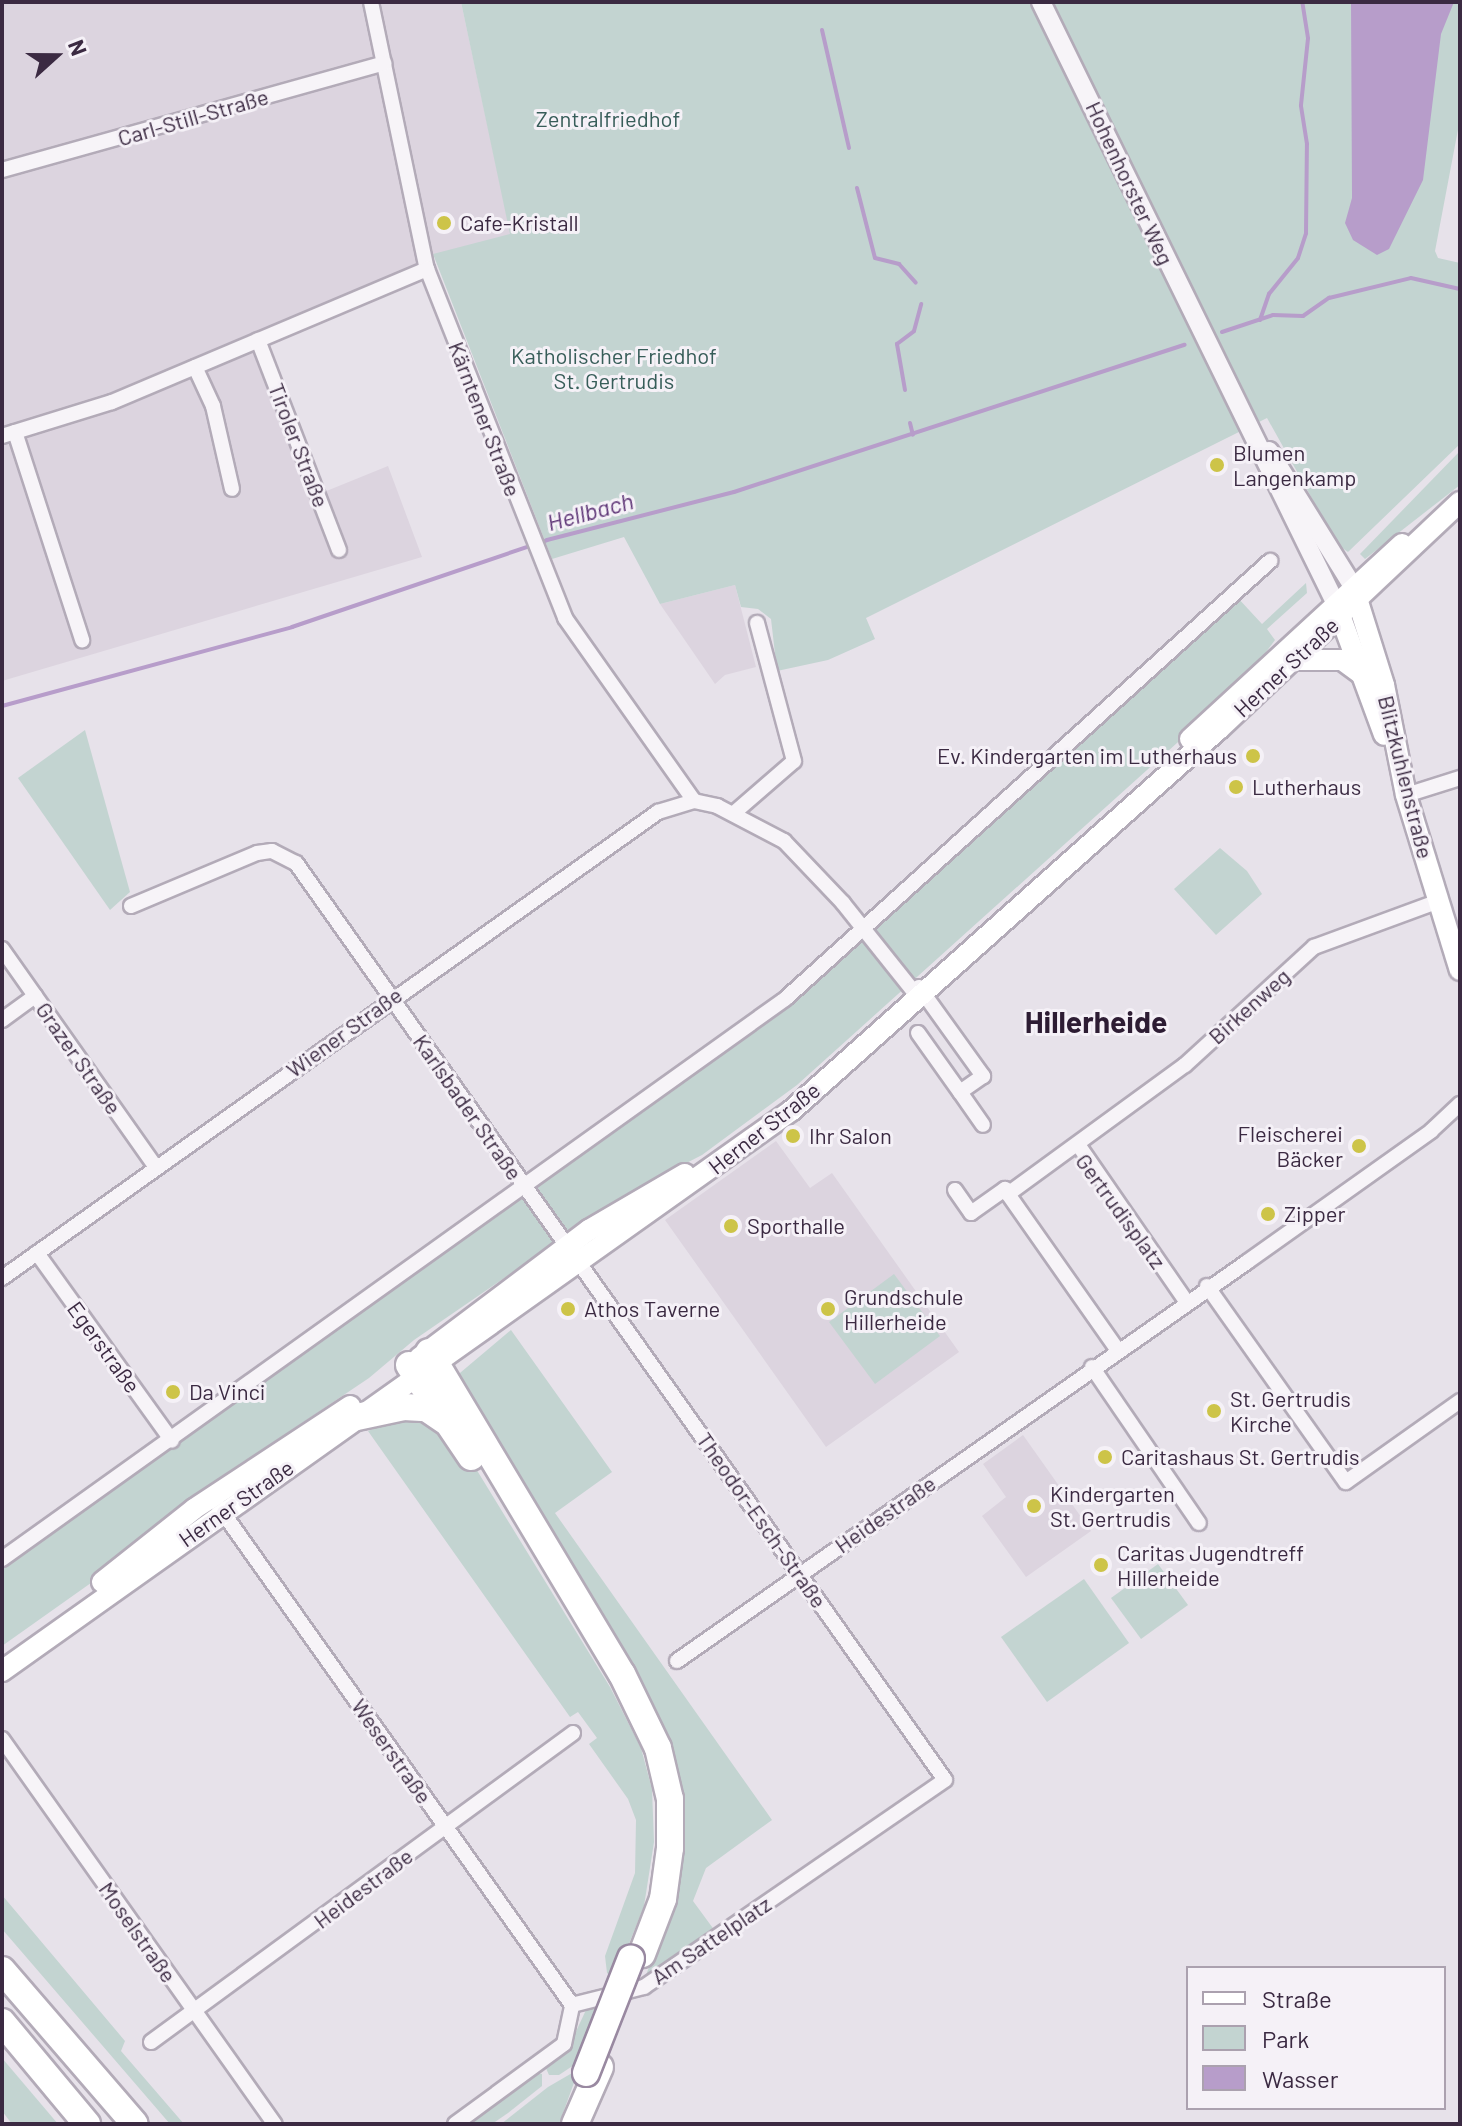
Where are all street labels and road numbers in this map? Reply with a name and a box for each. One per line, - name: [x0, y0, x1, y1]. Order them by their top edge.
- street label: Carl-Still-Straße: [115, 83, 271, 151]
- street label: Hohenhorster Weg: [1081, 97, 1179, 269]
- street label: Kärntener Straße: [443, 338, 527, 500]
- street label: Tiroler Straße: [263, 379, 335, 511]
- street label: Herner Straße: [1228, 612, 1344, 722]
- street label: Blitzkuhlenstraße: [1373, 693, 1439, 861]
- street label: Birkenweg: [1203, 963, 1295, 1049]
- street label: Wiener Straße: [281, 981, 407, 1083]
- street label: Grazer Straße: [31, 997, 127, 1119]
- street label: Karlsbader Straße: [408, 1029, 528, 1185]
- street label: Herner Straße: [703, 1076, 825, 1180]
- street label: Gertrudisplatz: [1070, 1148, 1172, 1274]
- street label: Egerstraße: [62, 1296, 146, 1398]
- street label: Theodor-Esch-Straße: [691, 1427, 833, 1613]
- street label: Herner Straße: [174, 1454, 298, 1552]
- street label: Heidestraße: [830, 1470, 940, 1558]
- street label: Weserstraße: [346, 1694, 438, 1808]
- street label: Heidestraße: [308, 1842, 418, 1934]
- street label: Moselstraße: [94, 1877, 182, 1987]
- street label: Am Sattelplatz: [646, 1890, 776, 1990]

